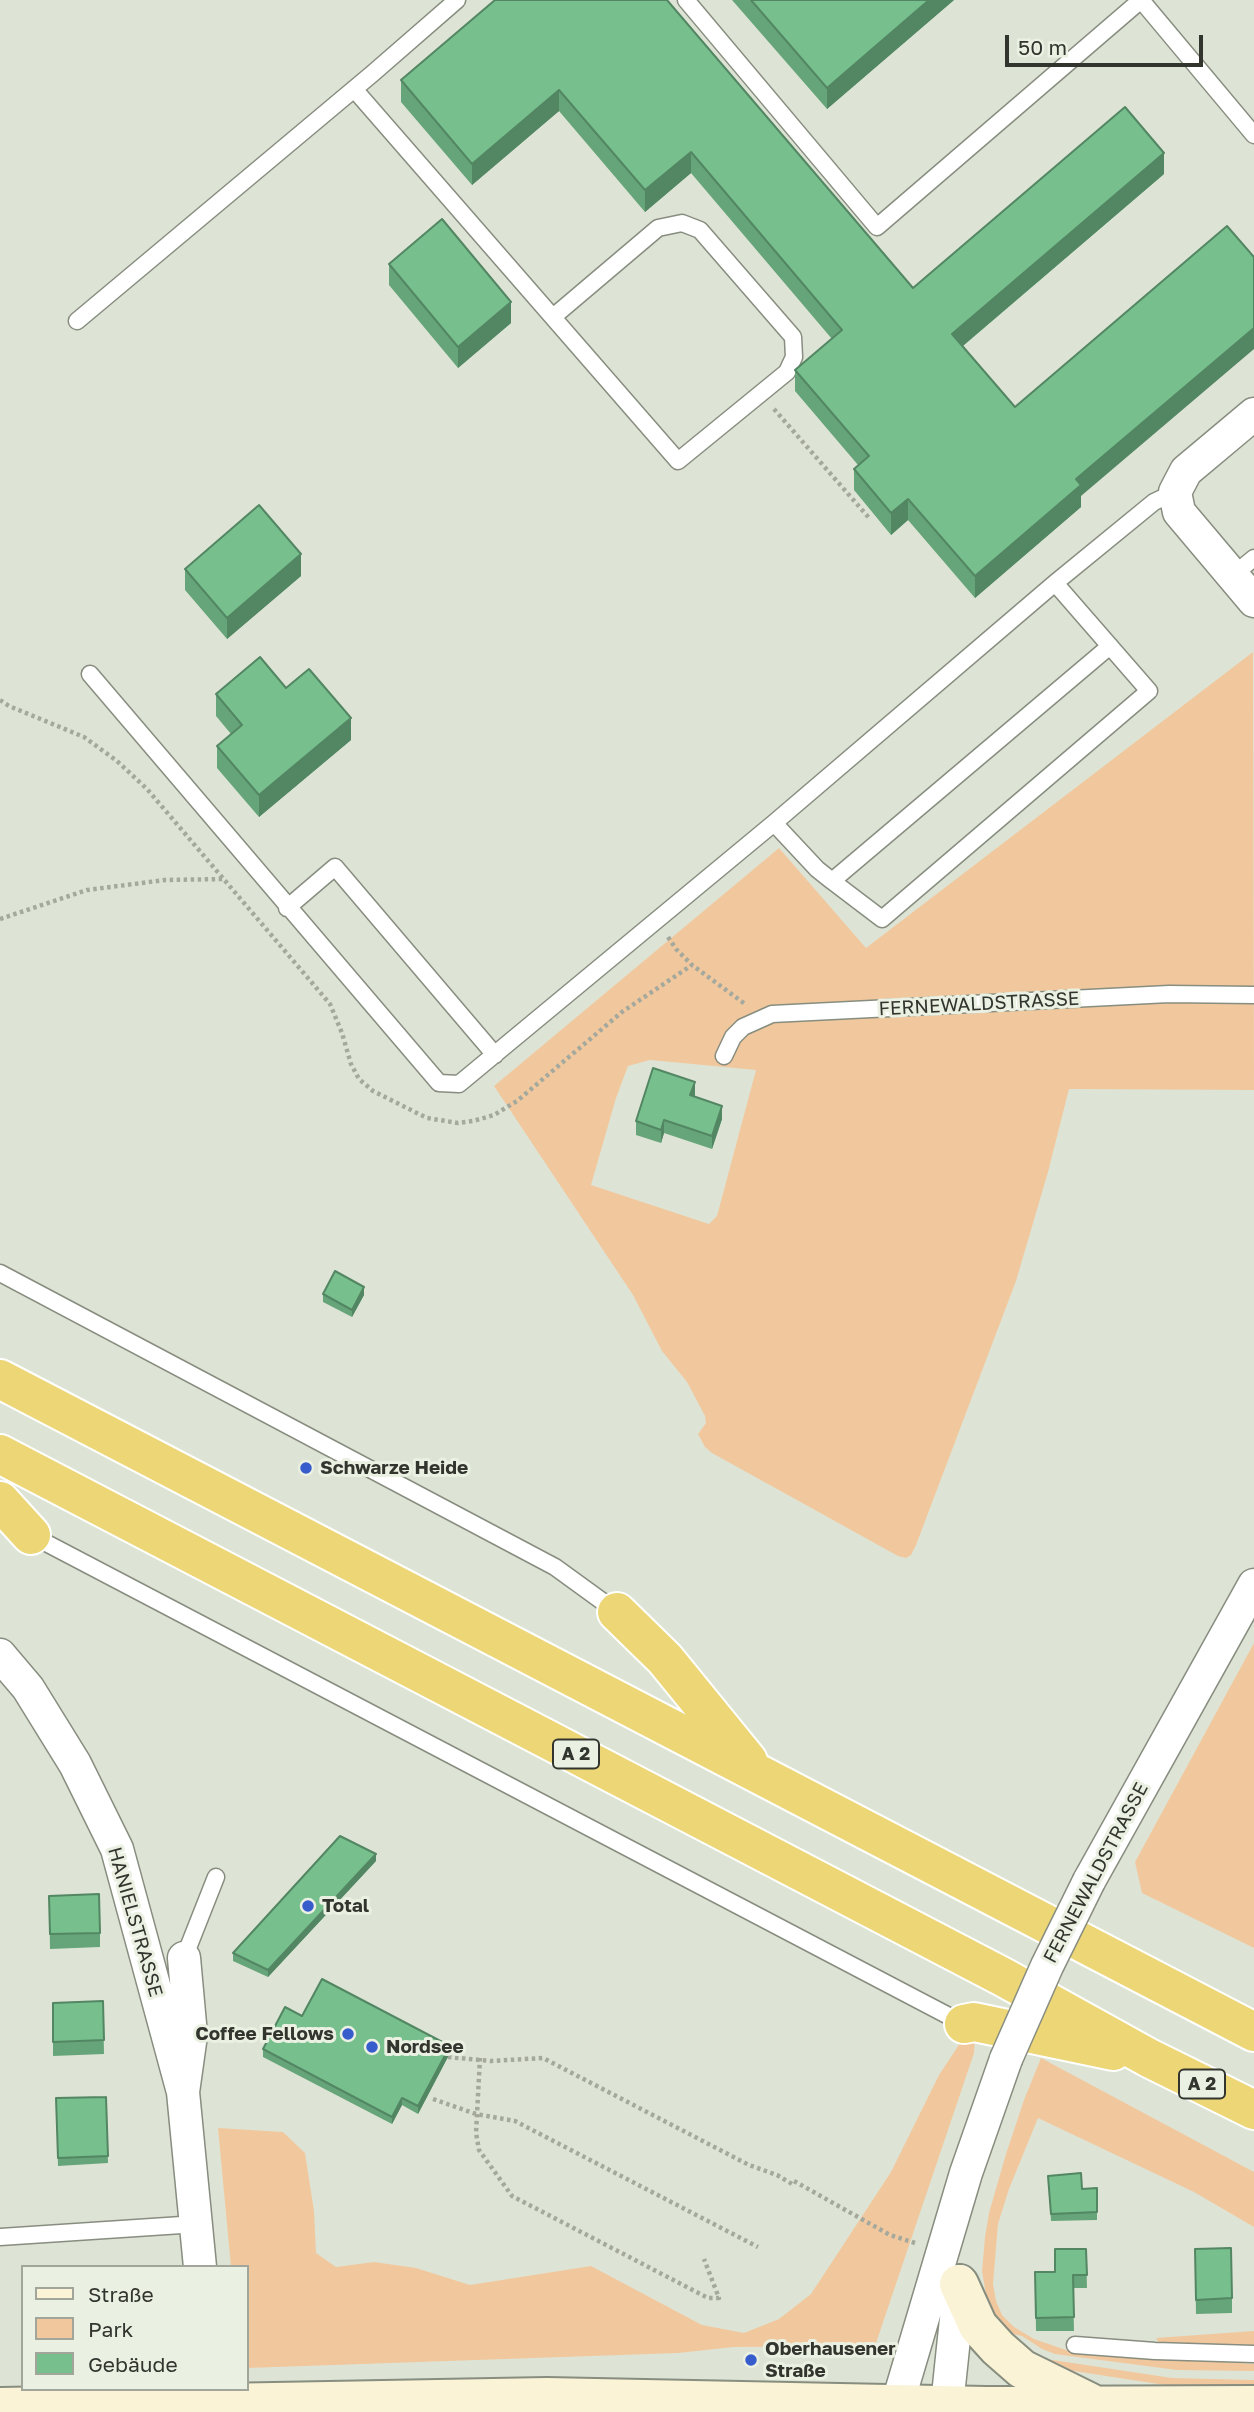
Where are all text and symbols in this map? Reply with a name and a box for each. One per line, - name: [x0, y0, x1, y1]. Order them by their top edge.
- scale bar: [1009, 21, 1207, 65]
- text: 50 m: [1018, 34, 1067, 60]
- street label: FERNEWALDSTRASSE: [878, 987, 1080, 1021]
- place label: Schwarze Heide: [320, 1457, 468, 1479]
- marker: Schwarze Heide: [298, 1460, 314, 1476]
- road number: A 2: [553, 1740, 599, 1769]
- street label: FERNEWALDSTRASSE: [1039, 1779, 1153, 1967]
- street label: HANIELSTRASSE: [103, 1844, 167, 2000]
- place label: Total: [322, 1895, 369, 1917]
- marker: Total: [300, 1898, 316, 1914]
- place label: Coffee Fellows: [195, 2023, 334, 2045]
- marker: Coffee Fellows: [340, 2026, 356, 2042]
- place label: Nordsee: [386, 2036, 464, 2058]
- marker: Nordsee: [364, 2039, 380, 2055]
- road number: A 2: [1179, 2070, 1225, 2098]
- legend: [21, 2265, 248, 2391]
- text: Straße: [88, 2281, 154, 2307]
- text: Park: [88, 2316, 133, 2342]
- place label: Oberhausener Straße: [765, 2338, 896, 2382]
- text: Gebäude: [88, 2351, 178, 2377]
- marker: Oberhausener Straße: [743, 2352, 759, 2368]

